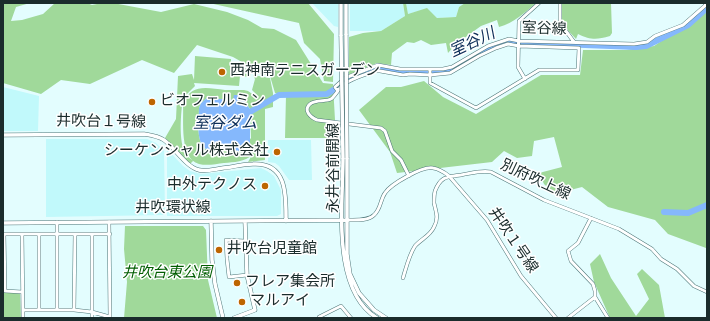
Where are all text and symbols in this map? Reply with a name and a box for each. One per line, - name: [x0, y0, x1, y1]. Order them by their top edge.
- street label: 室谷線: [521, 20, 567, 40]
- water label: 室谷川: [447, 25, 499, 63]
- place label: 西神南テニスガーデン: [230, 63, 380, 81]
- marker: 西神南テニスガーデン: [217, 67, 227, 77]
- place label: ビオフェルミン: [160, 93, 265, 111]
- marker: ビオフェルミン: [147, 97, 157, 107]
- street label: 井吹台１号線: [56, 113, 146, 133]
- water label: 室谷ダム: [193, 115, 257, 135]
- street label: 永井谷前開線: [326, 123, 344, 213]
- place label: シーケンシャル株式会社: [104, 143, 269, 161]
- marker: シーケンシャル株式会社: [272, 147, 282, 157]
- street label: 別府吹上線: [497, 157, 573, 205]
- place label: 中外テクノス: [167, 177, 257, 195]
- marker: 中外テクノス: [260, 181, 270, 191]
- street label: 井吹環状線: [136, 200, 210, 218]
- street label: 井吹１号線: [484, 205, 540, 277]
- place label: 井吹台児童館: [227, 241, 317, 259]
- marker: 井吹台児童館: [214, 245, 224, 255]
- park label: 井吹台東公園: [122, 265, 212, 283]
- place label: フレア集会所: [245, 274, 335, 292]
- marker: フレア集会所: [232, 278, 242, 288]
- place label: マルアイ: [250, 293, 310, 311]
- marker: マルアイ: [237, 297, 247, 307]

